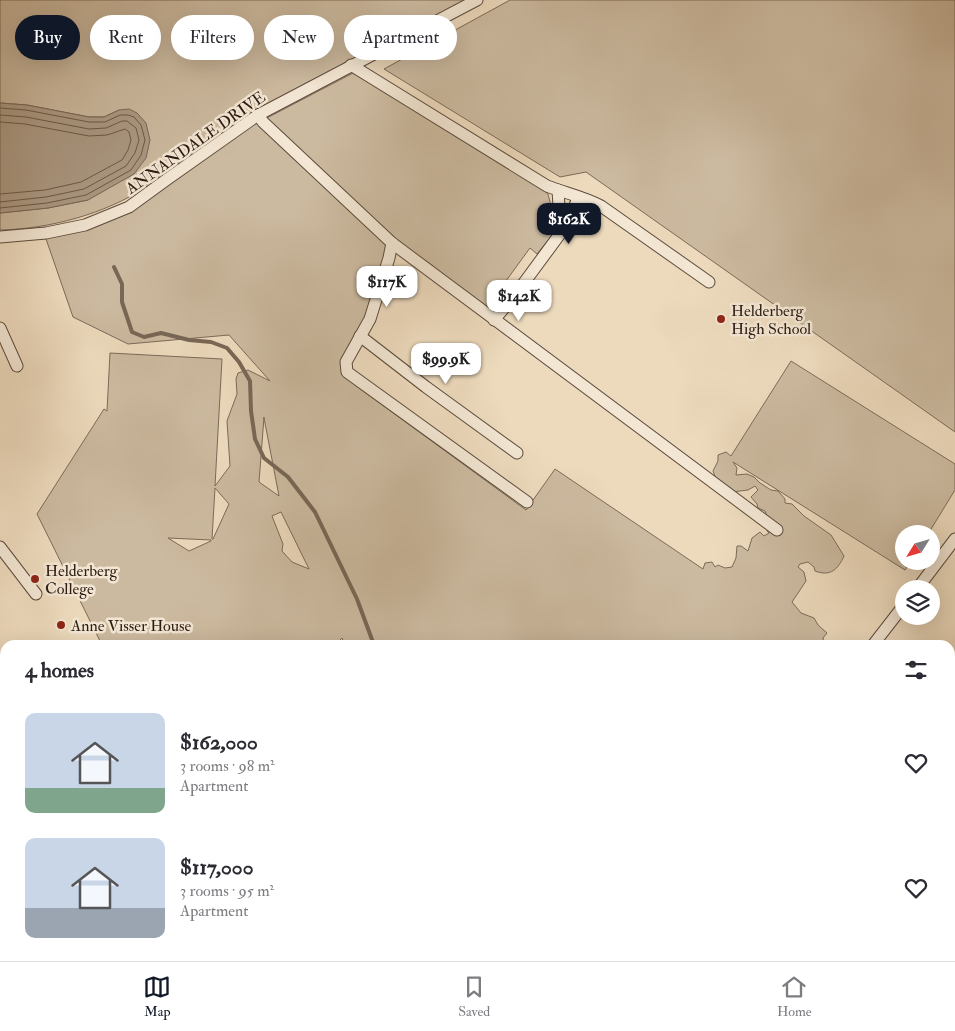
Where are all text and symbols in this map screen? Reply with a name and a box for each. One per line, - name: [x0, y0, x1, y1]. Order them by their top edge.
- chip: Buy: [15, 15, 80, 60]
- chip: Rent: [90, 15, 161, 60]
- chip: Filters: [171, 15, 254, 60]
- chip: New: [264, 15, 334, 60]
- chip: Apartment: [344, 15, 457, 60]
- street label: ANNANDALE DRIVE: [121, 87, 269, 199]
- pin: $162K: [534, 202, 604, 245]
- text: $162K: [548, 209, 590, 229]
- pin: $117K: [352, 266, 422, 308]
- text: $117K: [367, 272, 407, 292]
- pin: $142K: [484, 280, 554, 322]
- text: $142K: [498, 286, 540, 306]
- place label: Helderberg High School: [731, 301, 811, 339]
- marker: Helderberg High School: [715, 313, 727, 325]
- pin: $99.9K: [405, 342, 487, 385]
- text: $99.9K: [422, 349, 470, 369]
- north arrow: [895, 525, 940, 570]
- map controls: [895, 525, 940, 625]
- place label: Helderberg College: [45, 561, 119, 599]
- marker: Helderberg College: [29, 573, 41, 585]
- button: layers: [895, 580, 940, 625]
- place label: Anne Visser House: [70, 616, 192, 636]
- marker: Anne Visser House: [55, 619, 67, 631]
- icon: filters: [902, 656, 930, 684]
- text: 4 homes: [25, 657, 94, 684]
- text: $162,000: [180, 729, 258, 756]
- icon: home: [65, 733, 125, 793]
- icon: heart: [902, 749, 930, 777]
- text: 3 rooms · 98 m²: [180, 756, 275, 776]
- text: Apartment: [180, 776, 248, 796]
- text: $117,000: [180, 854, 253, 881]
- icon: home: [65, 858, 125, 918]
- icon: heart: [902, 874, 930, 902]
- text: 3 rooms · 95 m²: [180, 881, 274, 901]
- text: Apartment: [180, 901, 248, 921]
- tab: Map: [143, 973, 171, 1020]
- tab: Saved: [458, 973, 490, 1020]
- tab: Home: [777, 973, 812, 1020]

